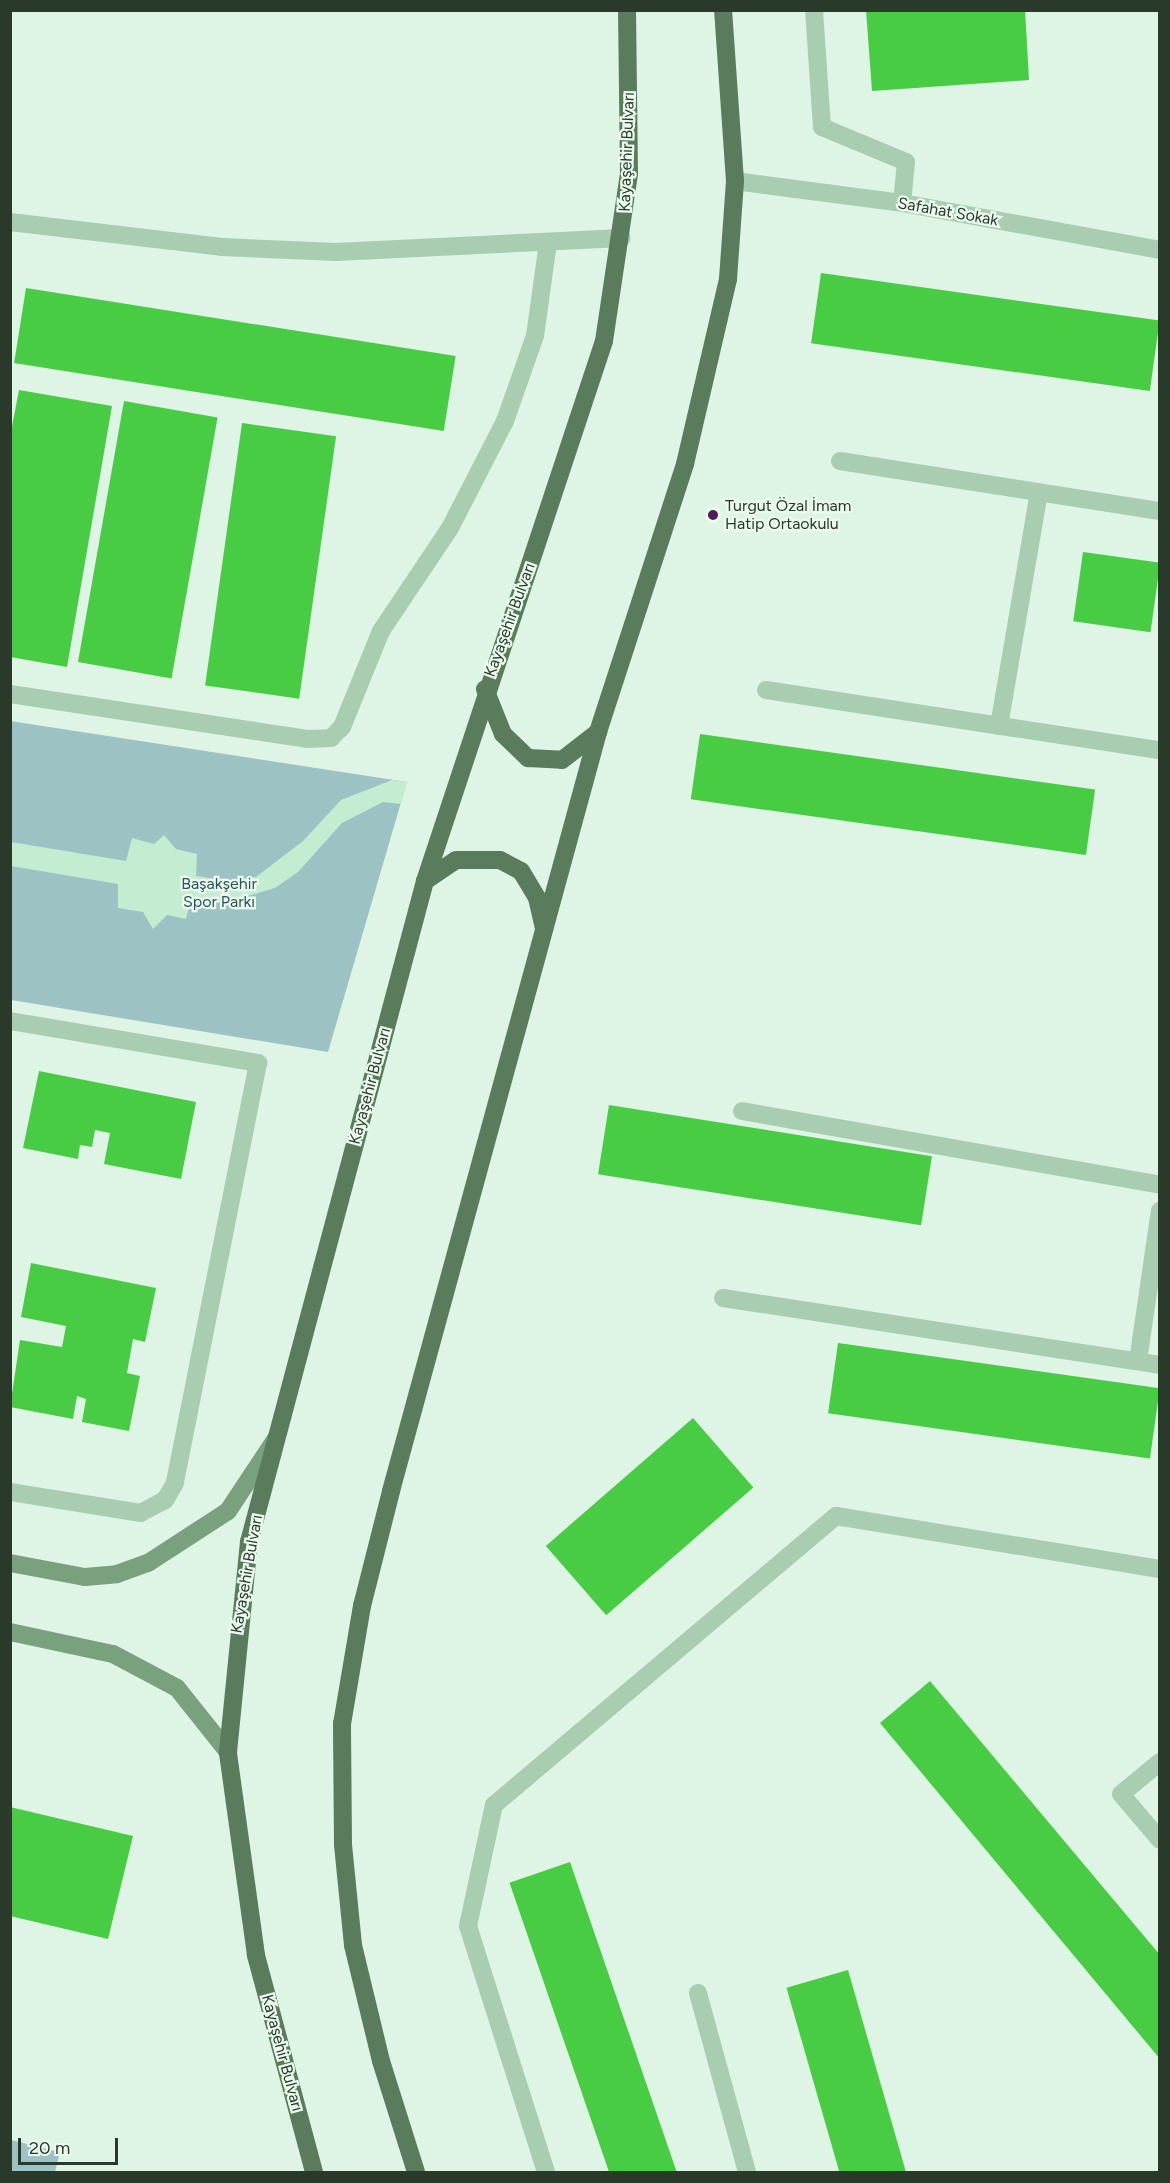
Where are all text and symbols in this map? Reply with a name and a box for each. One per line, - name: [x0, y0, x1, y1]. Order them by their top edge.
- street label: Kayaşehir Bulvarı: [615, 92, 639, 212]
- street label: Safahat Sokak: [896, 194, 1000, 230]
- place label: Turgut Özal İmam Hatip Ortaokulu: [725, 496, 851, 534]
- marker: Turgut Özal İmam Hatip Ortaokulu: [706, 508, 720, 522]
- street label: Kayaşehir Bulvarı: [480, 560, 540, 680]
- park label: Başakşehir Spor Parkı: [181, 874, 257, 912]
- street label: Kayaşehir Bulvarı: [345, 1026, 395, 1146]
- street label: Kayaşehir Bulvarı: [227, 1513, 267, 1635]
- street label: Kayaşehir Bulvarı: [257, 1993, 307, 2113]
- scale bar: [21, 2126, 122, 2164]
- text: 20 m: [29, 2137, 70, 2159]

